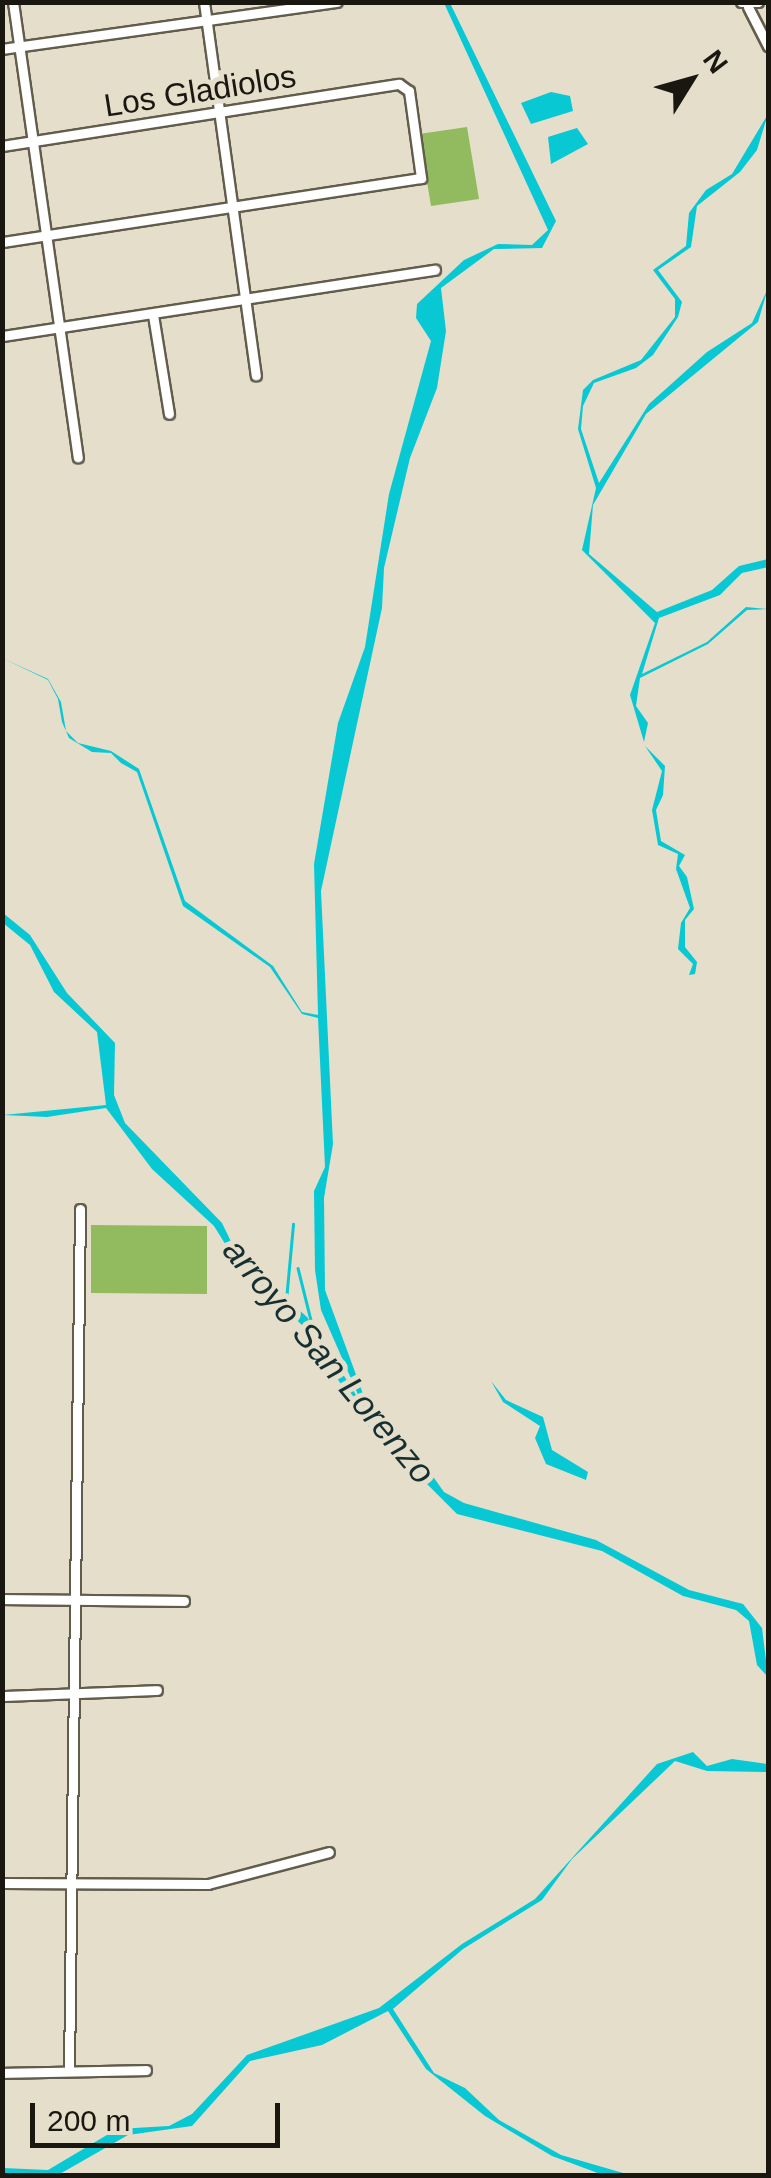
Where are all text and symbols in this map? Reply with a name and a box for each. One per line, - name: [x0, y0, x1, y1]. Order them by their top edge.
- north arrow: [641, 30, 741, 130]
- text: N: [697, 44, 734, 79]
- street label: Los Gladiolos: [101, 57, 299, 125]
- water label: arroyo San Lorenzo: [214, 1230, 444, 1492]
- scale bar: [35, 2083, 285, 2145]
- text: 200 m: [47, 2104, 130, 2137]

